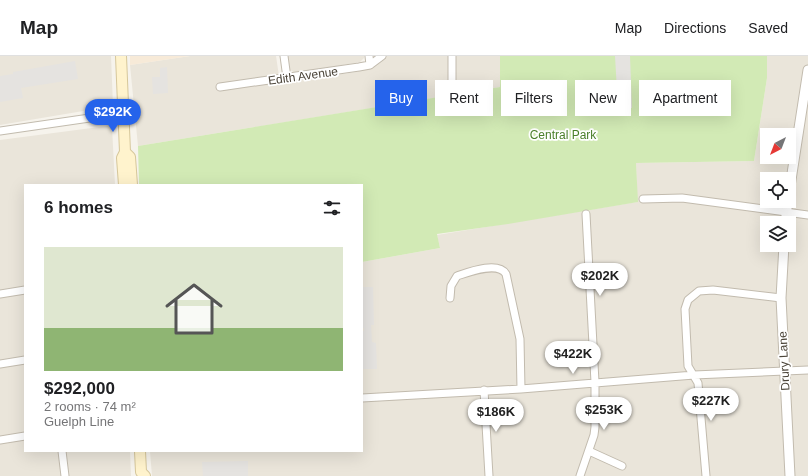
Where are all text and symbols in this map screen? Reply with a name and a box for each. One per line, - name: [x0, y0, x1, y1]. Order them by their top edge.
- text: Map: [20, 17, 58, 38]
- text: Map: [615, 20, 642, 36]
- text: Directions: [664, 20, 726, 36]
- text: Saved: [748, 20, 788, 36]
- street label: Edith Avenue: [267, 64, 339, 88]
- chip: Buy: [375, 80, 427, 116]
- chip: Rent: [435, 80, 493, 116]
- chip: Filters: [501, 80, 567, 116]
- chip: New: [575, 80, 631, 116]
- chip: Apartment: [639, 80, 731, 116]
- pin: $292K: [85, 99, 141, 133]
- text: $292K: [94, 104, 132, 119]
- park label: Central Park: [530, 128, 597, 142]
- north arrow: [760, 128, 796, 164]
- map controls: [760, 128, 796, 252]
- button: locate: [760, 172, 796, 208]
- icon: filters: [321, 197, 343, 219]
- text: 6 homes: [44, 198, 113, 217]
- button: layers: [760, 216, 796, 252]
- pin: $202K: [572, 263, 628, 297]
- text: $202K: [581, 268, 619, 283]
- icon: home: [158, 273, 230, 345]
- street label: Drury Lane: [775, 331, 793, 391]
- pin: $422K: [545, 341, 601, 375]
- text: $422K: [554, 346, 592, 361]
- text: $292,000: [44, 379, 115, 398]
- pin: $227K: [683, 388, 739, 422]
- text: $227K: [692, 393, 730, 408]
- pin: $253K: [576, 397, 632, 431]
- text: 2 rooms · 74 m²: [44, 399, 136, 414]
- pin: $186K: [468, 399, 524, 433]
- text: $253K: [585, 402, 623, 417]
- text: $186K: [477, 404, 515, 419]
- text: Guelph Line: [44, 414, 114, 429]

